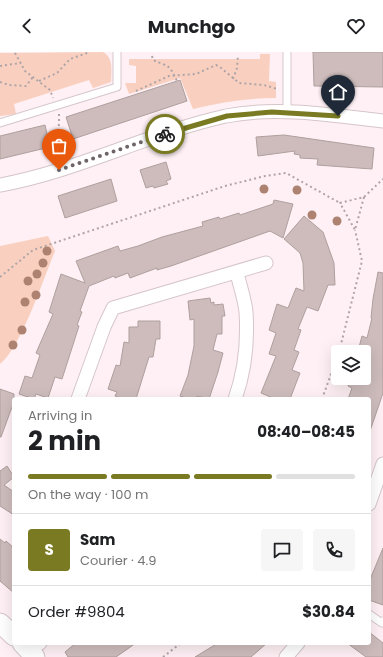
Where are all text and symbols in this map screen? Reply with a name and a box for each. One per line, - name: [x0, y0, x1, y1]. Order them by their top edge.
- text: Munchgo: [148, 14, 235, 39]
- icon: back: [16, 15, 38, 37]
- icon: heart: [345, 15, 367, 37]
- pin: [321, 75, 355, 116]
- icon: home: [327, 81, 349, 103]
- courier: [145, 114, 185, 154]
- icon: bike: [154, 123, 176, 145]
- pin: [42, 129, 76, 170]
- icon: bag: [48, 135, 70, 157]
- map controls: [331, 345, 371, 385]
- button: layers: [331, 345, 371, 385]
- text: Arriving in: [28, 406, 92, 425]
- text: 08:40–08:45: [257, 421, 355, 442]
- text: 2 min: [28, 423, 101, 459]
- text: On the way · 100 m: [28, 485, 148, 504]
- text: Sam: [80, 529, 115, 550]
- button: chat: [261, 529, 303, 571]
- button: phone: [313, 529, 355, 571]
- text: S: [44, 539, 54, 560]
- text: Courier · 4.9: [80, 551, 156, 570]
- text: Order #9804: [28, 601, 125, 622]
- text: $30.84: [302, 601, 355, 622]

